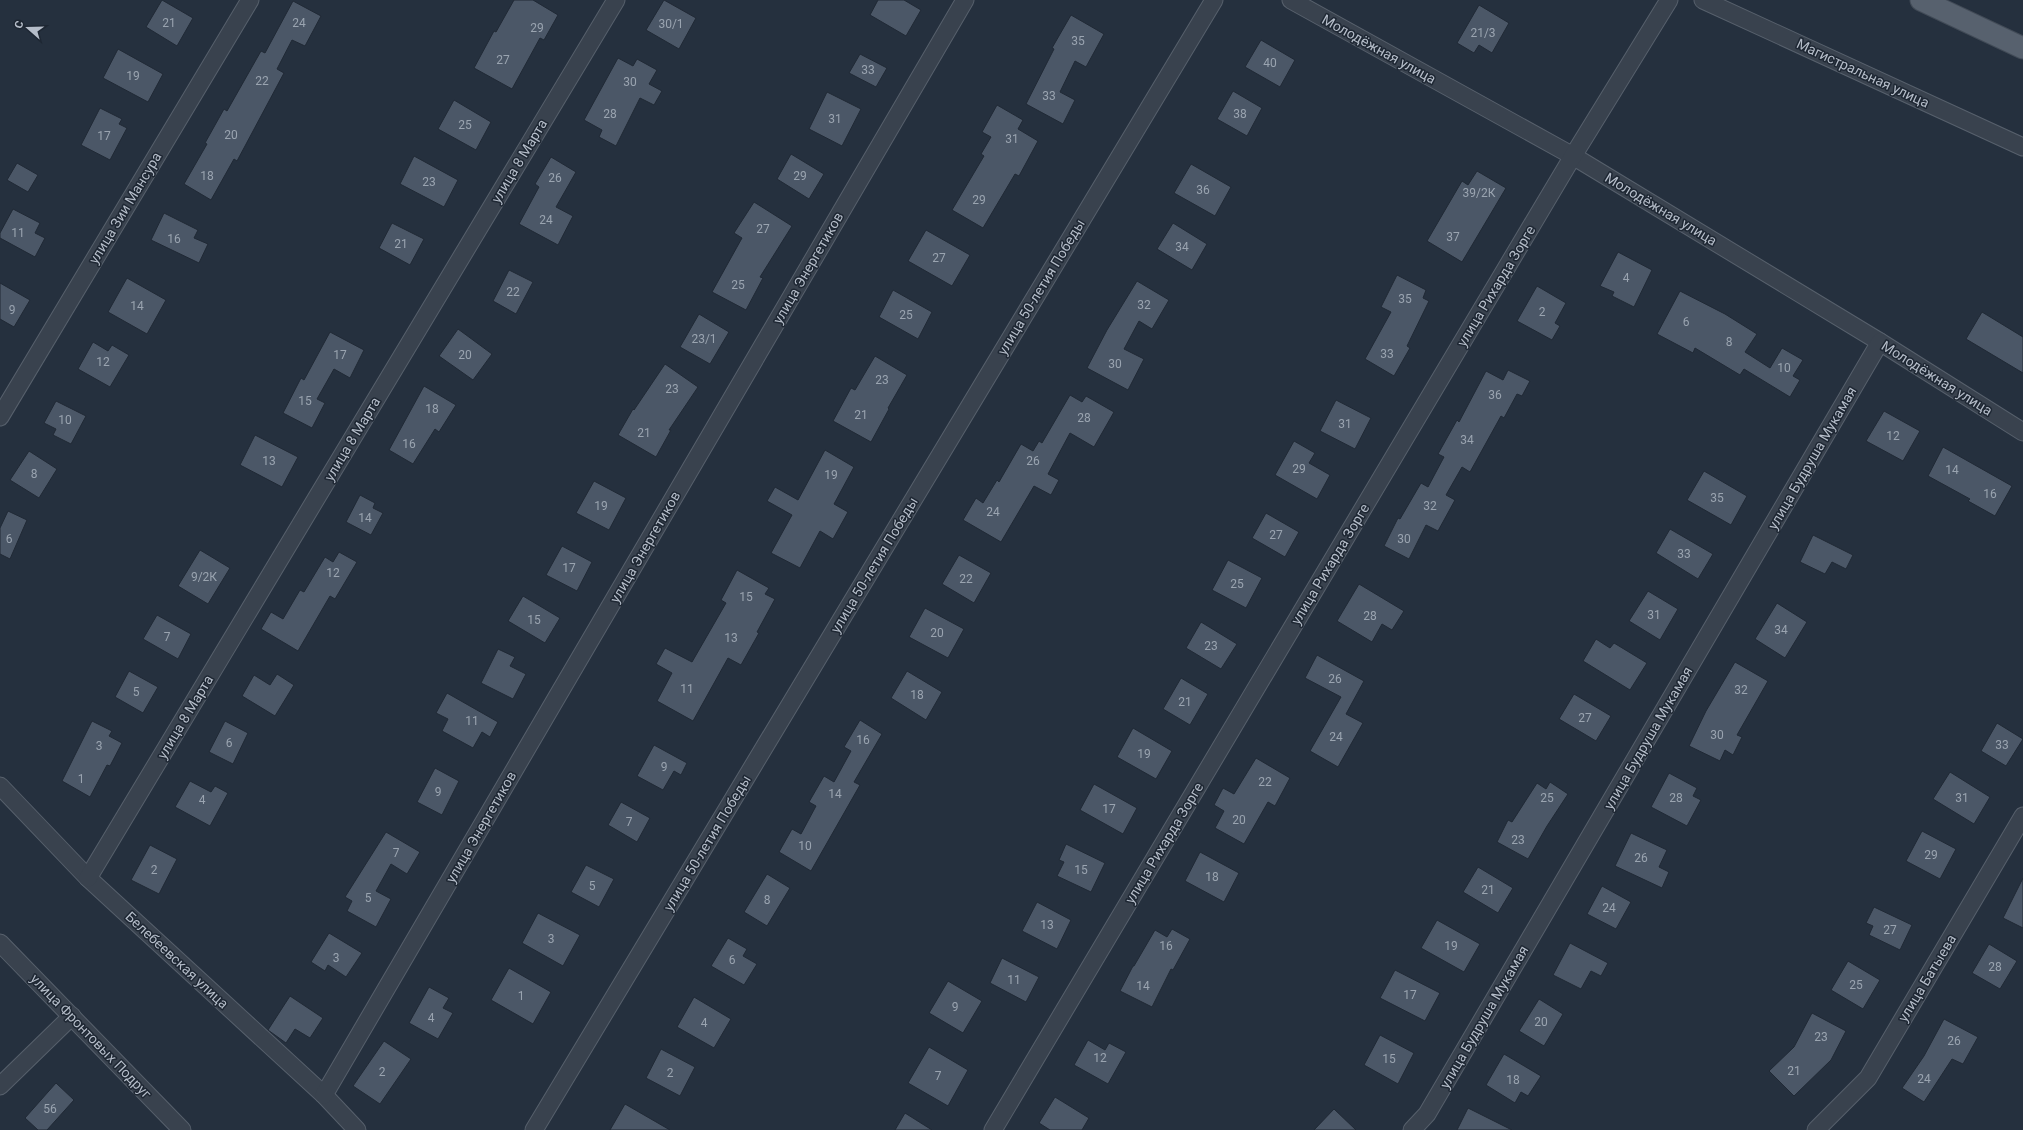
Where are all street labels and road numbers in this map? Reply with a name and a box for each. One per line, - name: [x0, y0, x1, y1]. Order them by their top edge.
- street label: Молодёжная улица: [1319, 11, 1439, 87]
- street label: Магистральная улица: [1794, 35, 1932, 111]
- street label: улица 8 Марта: [488, 116, 550, 206]
- street label: улица Зии Мансура: [85, 149, 165, 267]
- street label: Молодёжная улица: [1602, 169, 1720, 249]
- street label: улица Энергетиков: [770, 209, 846, 327]
- street label: улица 50-летия Победы: [994, 216, 1088, 358]
- street label: улица Рихарда Зорге: [1454, 223, 1538, 349]
- street label: Молодёжная улица: [1879, 337, 1995, 419]
- street label: улица Будруша Мукамая: [1765, 384, 1859, 532]
- street label: улица 8 Марта: [321, 394, 383, 484]
- street label: улица Энергетиков: [607, 488, 683, 606]
- street label: улица 50-летия Победы: [827, 494, 921, 636]
- street label: улица Рихарда Зорге: [1288, 501, 1372, 627]
- street label: улица Будруша Мукамая: [1601, 664, 1695, 812]
- street label: улица 8 Марта: [154, 672, 216, 762]
- street label: улица Энергетиков: [443, 768, 519, 886]
- street label: улица 50-летия Победы: [660, 772, 754, 914]
- street label: улица Рихарда Зорге: [1122, 780, 1206, 906]
- street label: Белебеевская улица: [122, 908, 232, 1012]
- street label: улица Батыева: [1895, 931, 1959, 1025]
- street label: улица Будруша Мукамая: [1437, 943, 1531, 1091]
- street label: улица Фронтовых Подруг: [27, 971, 155, 1102]

